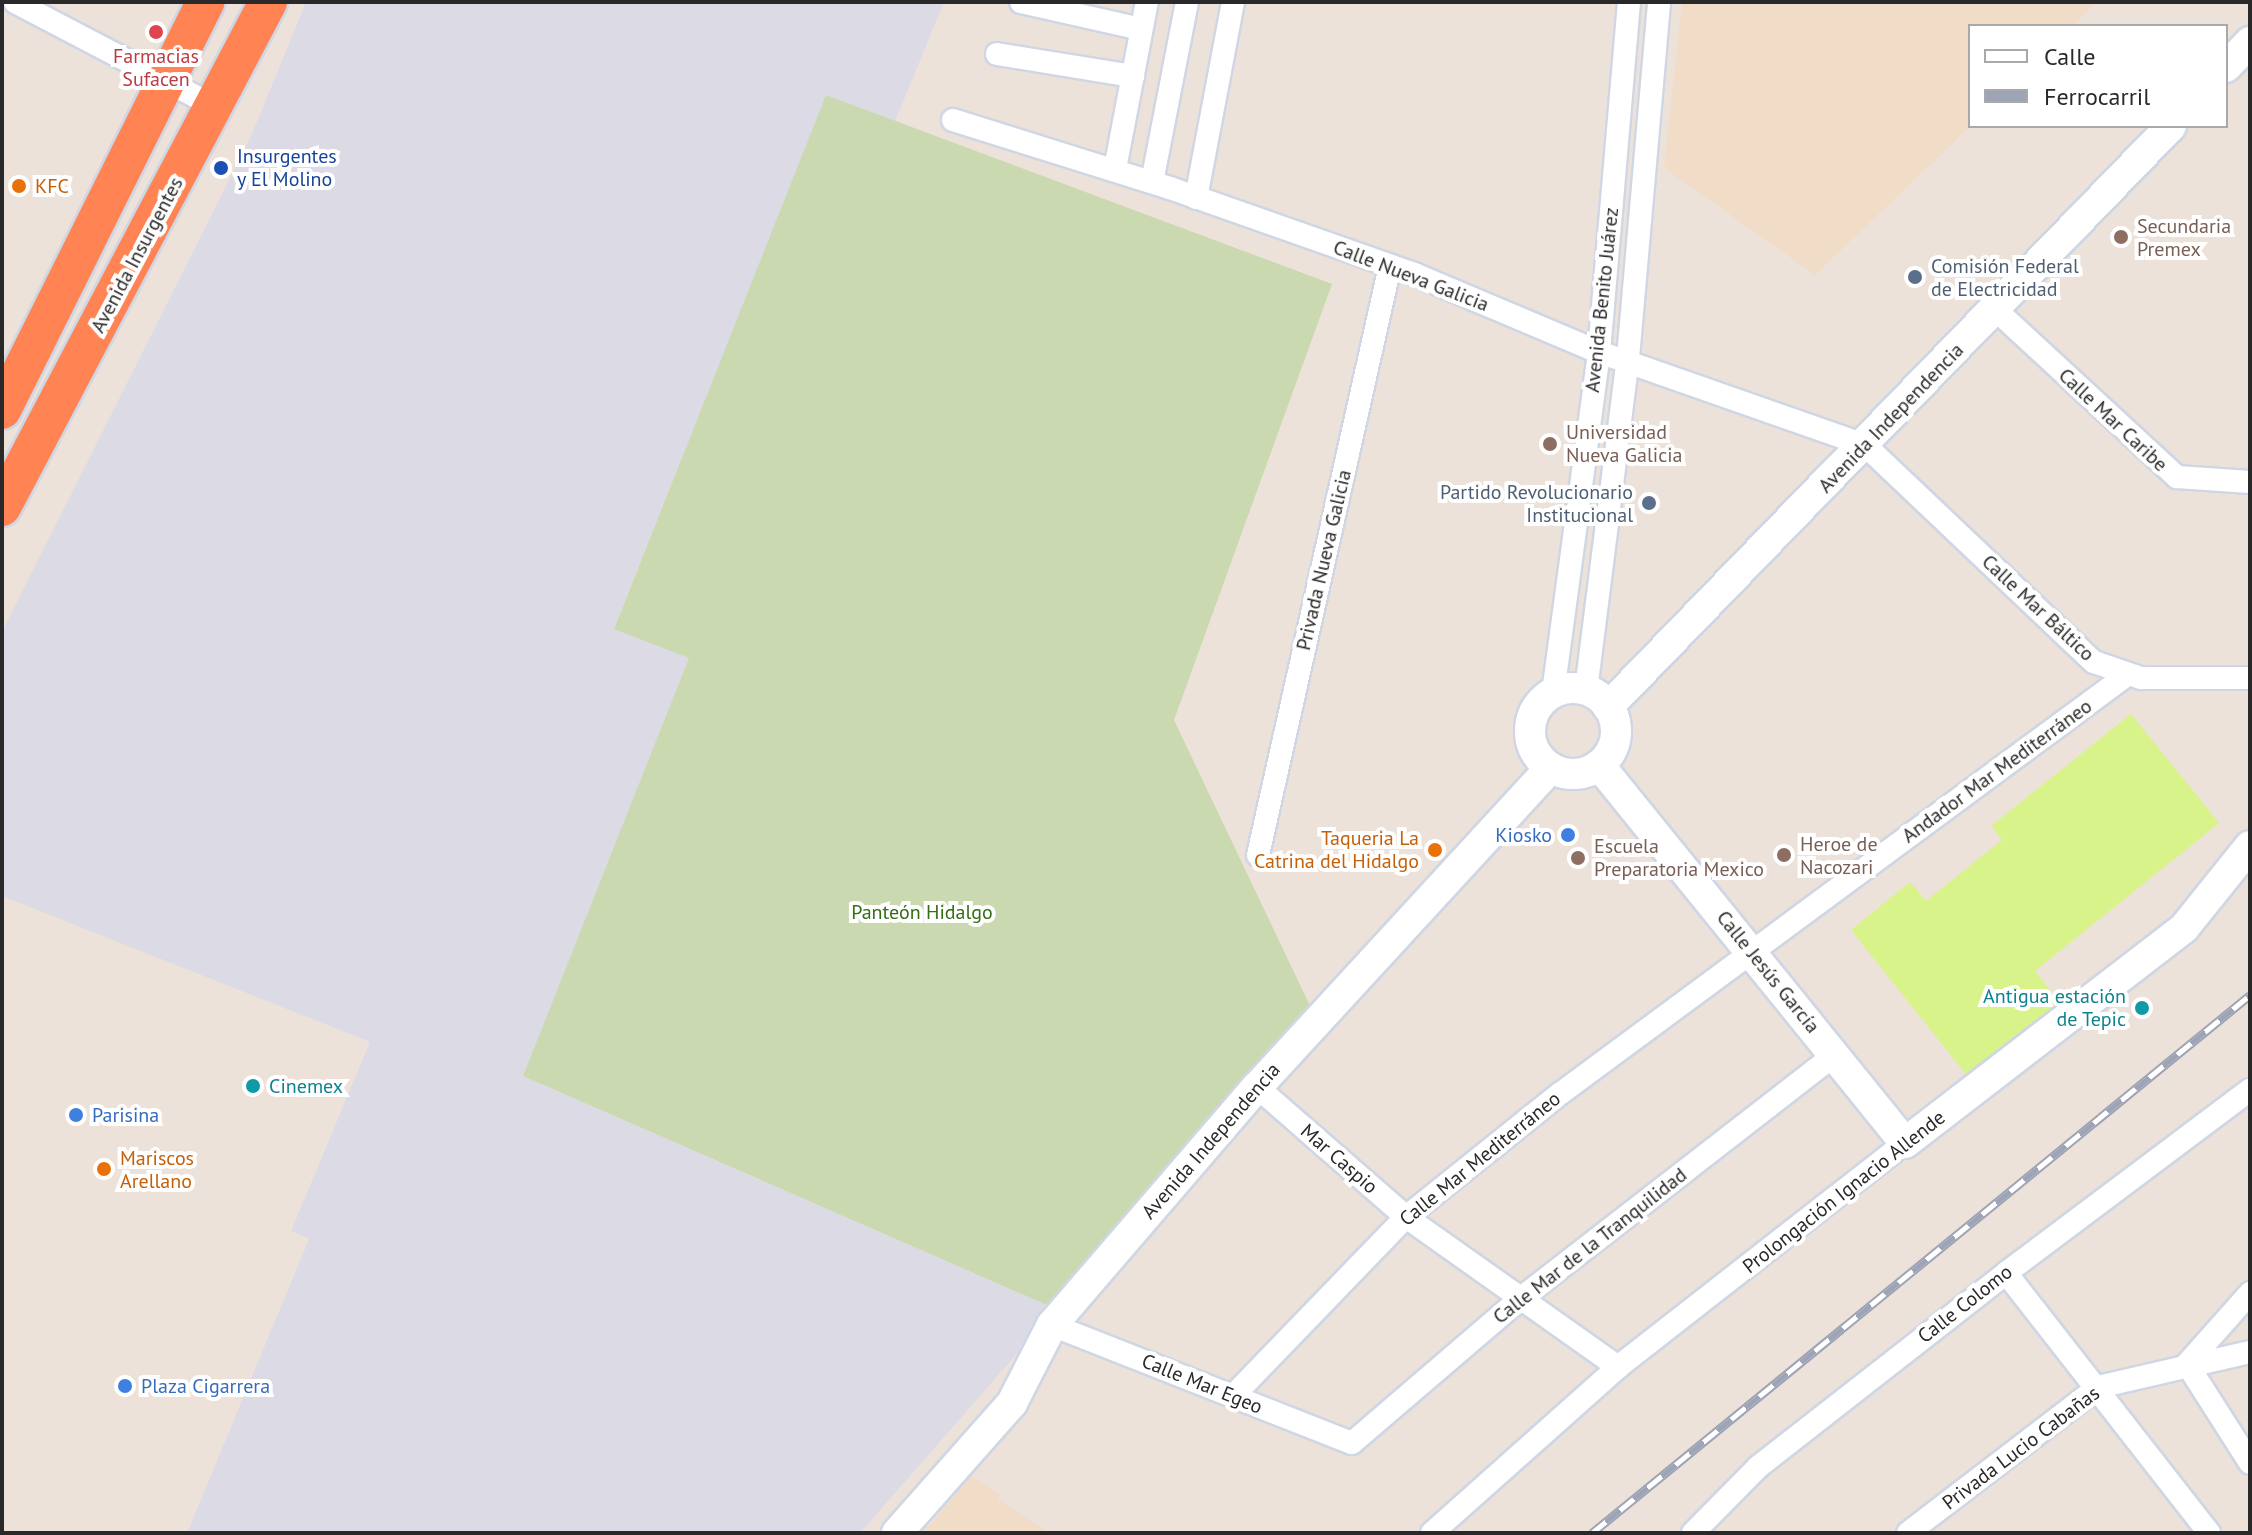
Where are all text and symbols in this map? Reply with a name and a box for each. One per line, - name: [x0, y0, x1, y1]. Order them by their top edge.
- marker: Farmacias Sufacen: [147, 23, 165, 41]
- legend: [1968, 24, 2228, 128]
- text: Calle: [2044, 41, 2095, 72]
- place label: Farmacias Sufacen: [113, 44, 199, 91]
- text: Ferrocarril: [2044, 81, 2150, 112]
- place label: Insurgentes y El Molino: [237, 144, 337, 191]
- marker: Insurgentes y El Molino: [212, 159, 230, 177]
- street label: Avenida Insurgentes: [86, 173, 188, 337]
- place label: KFC: [35, 174, 69, 198]
- marker: KFC: [10, 177, 28, 195]
- street label: Avenida Benito Juárez: [1580, 206, 1624, 394]
- place label: Secundaria Premex: [2137, 214, 2231, 261]
- marker: Secundaria Premex: [2112, 228, 2130, 246]
- street label: Calle Nueva Galicia: [1330, 235, 1492, 317]
- place label: Comisión Federal de Electricidad: [1931, 254, 2079, 301]
- marker: Comisión Federal de Electricidad: [1906, 268, 1924, 286]
- street label: Avenida Independencia: [1813, 338, 1969, 498]
- street label: Calle Mar Caribe: [2054, 363, 2172, 477]
- place label: Universidad Nueva Galicia: [1566, 420, 1683, 467]
- marker: Universidad Nueva Galicia: [1541, 435, 1559, 453]
- street label: Privada Nueva Galicia: [1292, 467, 1356, 653]
- place label: Partido Revolucionario Institucional: [1440, 480, 1633, 527]
- marker: Partido Revolucionario Institucional: [1640, 494, 1658, 512]
- street label: Calle Mar Báltico: [1977, 550, 2099, 666]
- street label: Andador Mar Mediterráneo: [1897, 694, 2097, 848]
- place label: Kiosko: [1495, 823, 1552, 847]
- place label: Taqueria La Catrina del Hidalgo: [1254, 826, 1419, 873]
- marker: Kiosko: [1559, 826, 1577, 844]
- place label: Heroe de Nacozari: [1800, 832, 1878, 879]
- place label: Escuela Preparatoria Mexico: [1594, 834, 1764, 881]
- marker: Taqueria La Catrina del Hidalgo: [1426, 841, 1444, 859]
- marker: Heroe de Nacozari: [1775, 846, 1793, 864]
- marker: Escuela Preparatoria Mexico: [1569, 849, 1587, 867]
- park label: Panteón Hidalgo: [851, 900, 993, 924]
- street label: Calle Jesús García: [1711, 906, 1825, 1038]
- place label: Antigua estación de Tepic: [1983, 984, 2126, 1031]
- marker: Antigua estación de Tepic: [2133, 999, 2151, 1017]
- street label: Avenida Independencia: [1137, 1058, 1285, 1224]
- place label: Cinemex: [269, 1074, 343, 1098]
- marker: Cinemex: [244, 1077, 262, 1095]
- street label: Calle Mar Mediterráneo: [1395, 1087, 1565, 1231]
- place label: Parisina: [92, 1103, 159, 1127]
- street label: Prolongación Ignacio Allende: [1738, 1105, 1950, 1279]
- marker: Parisina: [67, 1106, 85, 1124]
- street label: Mar Caspio: [1296, 1119, 1382, 1199]
- place label: Mariscos Arellano: [120, 1146, 194, 1193]
- marker: Mariscos Arellano: [95, 1160, 113, 1178]
- street label: Calle Mar de la Tranquilidad: [1488, 1163, 1692, 1329]
- street label: Calle Colomo: [1913, 1260, 2017, 1348]
- street label: Calle Mar Egeo: [1138, 1349, 1266, 1419]
- place label: Plaza Cigarrera: [141, 1374, 270, 1398]
- marker: Plaza Cigarrera: [116, 1377, 134, 1395]
- street label: Privada Lucio Cabañas: [1938, 1381, 2104, 1515]

